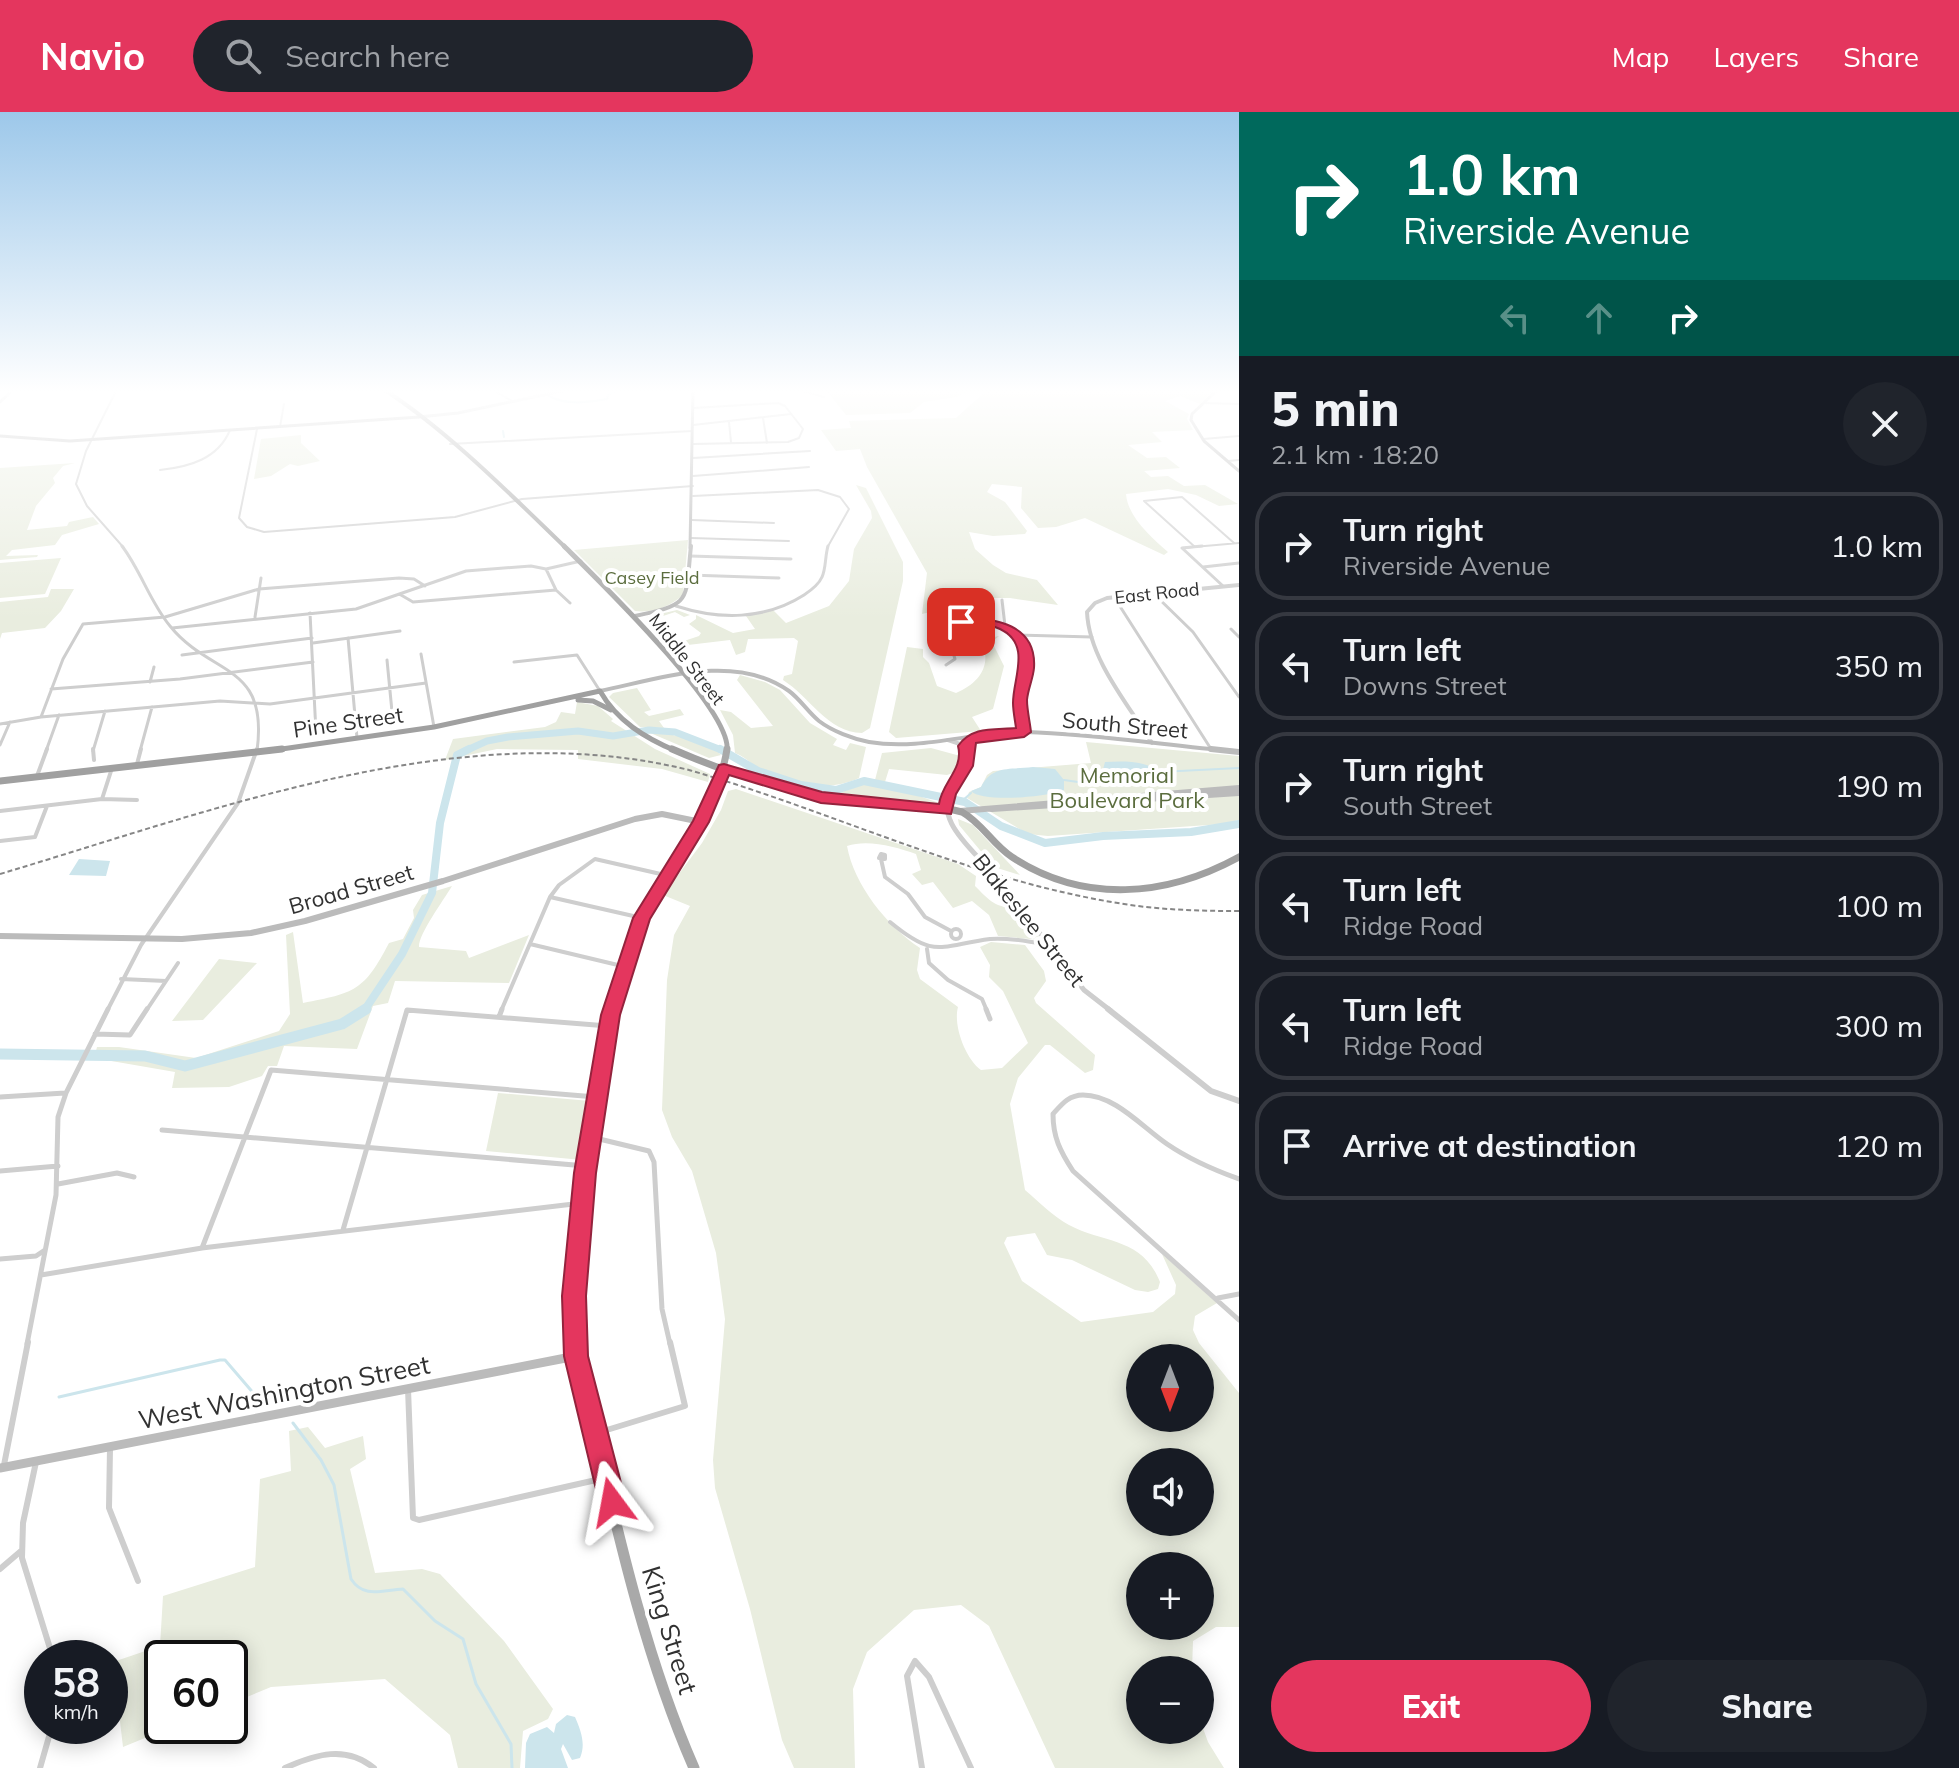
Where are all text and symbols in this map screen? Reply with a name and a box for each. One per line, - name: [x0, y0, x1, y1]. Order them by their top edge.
- search box: [193, 20, 753, 92]
- text: Navio: [40, 32, 145, 80]
- icon: search: [221, 34, 265, 78]
- text: Search here: [285, 37, 450, 75]
- text: Map: [1612, 39, 1669, 74]
- text: Layers: [1713, 39, 1799, 74]
- text: Share: [1843, 39, 1919, 74]
- text: 1.0 km: [1403, 139, 1581, 209]
- icon: right: [1271, 144, 1375, 248]
- text: Riverside Avenue: [1403, 208, 1690, 253]
- icon: left: [1493, 296, 1537, 340]
- icon: ahead: [1577, 296, 1621, 340]
- icon: right: [1661, 296, 1705, 340]
- text: 5 min: [1271, 378, 1400, 438]
- button: close: [1843, 382, 1927, 466]
- text: 2.1 km · 18:20: [1271, 438, 1439, 471]
- text: Turn right: [1343, 511, 1483, 549]
- icon: right: [1275, 524, 1319, 568]
- text: 1.0 km: [1831, 527, 1923, 565]
- text: Riverside Avenue: [1343, 549, 1550, 582]
- park label: Casey Field: [605, 566, 699, 589]
- street label: East Road: [1113, 577, 1201, 609]
- pin: [927, 588, 995, 656]
- icon: arrive: [939, 600, 983, 644]
- street label: Middle Street: [644, 609, 730, 709]
- text: Turn left: [1343, 631, 1461, 669]
- icon: left: [1275, 644, 1319, 688]
- text: 350 m: [1835, 647, 1923, 685]
- text: Downs Street: [1343, 669, 1507, 702]
- street label: Pine Street: [291, 700, 405, 744]
- street label: South Street: [1061, 706, 1189, 744]
- text: Turn right: [1343, 751, 1483, 789]
- park label: Memorial Boulevard Park: [1049, 761, 1205, 814]
- icon: right: [1275, 764, 1319, 808]
- text: 190 m: [1835, 767, 1923, 805]
- text: South Street: [1343, 789, 1492, 822]
- street label: Blakeslee Street: [967, 848, 1091, 992]
- street label: Broad Street: [285, 858, 417, 920]
- text: Turn left: [1343, 871, 1461, 909]
- icon: left: [1275, 884, 1319, 928]
- text: 100 m: [1835, 887, 1923, 925]
- text: Ridge Road: [1343, 909, 1483, 942]
- text: Turn left: [1343, 991, 1461, 1029]
- icon: left: [1275, 1004, 1319, 1048]
- text: 300 m: [1835, 1007, 1923, 1045]
- text: Ridge Road: [1343, 1029, 1483, 1062]
- icon: arrive: [1275, 1124, 1319, 1168]
- text: Arrive at destination: [1343, 1127, 1637, 1165]
- text: 120 m: [1835, 1127, 1923, 1165]
- north arrow: [1126, 1344, 1214, 1432]
- map controls: [1126, 1344, 1214, 1744]
- street label: West Washington Street: [135, 1348, 433, 1436]
- button: sound: [1126, 1448, 1214, 1536]
- position arrow: [570, 1460, 654, 1544]
- button: +: [1126, 1552, 1214, 1640]
- street label: King Street: [635, 1562, 705, 1698]
- speed limit sign: 60: [144, 1640, 248, 1744]
- button: −: [1126, 1656, 1214, 1744]
- text: 58: [52, 1657, 100, 1707]
- button: Exit: [1271, 1660, 1591, 1752]
- button: Share: [1607, 1660, 1927, 1752]
- text: km/h: [53, 1699, 99, 1724]

